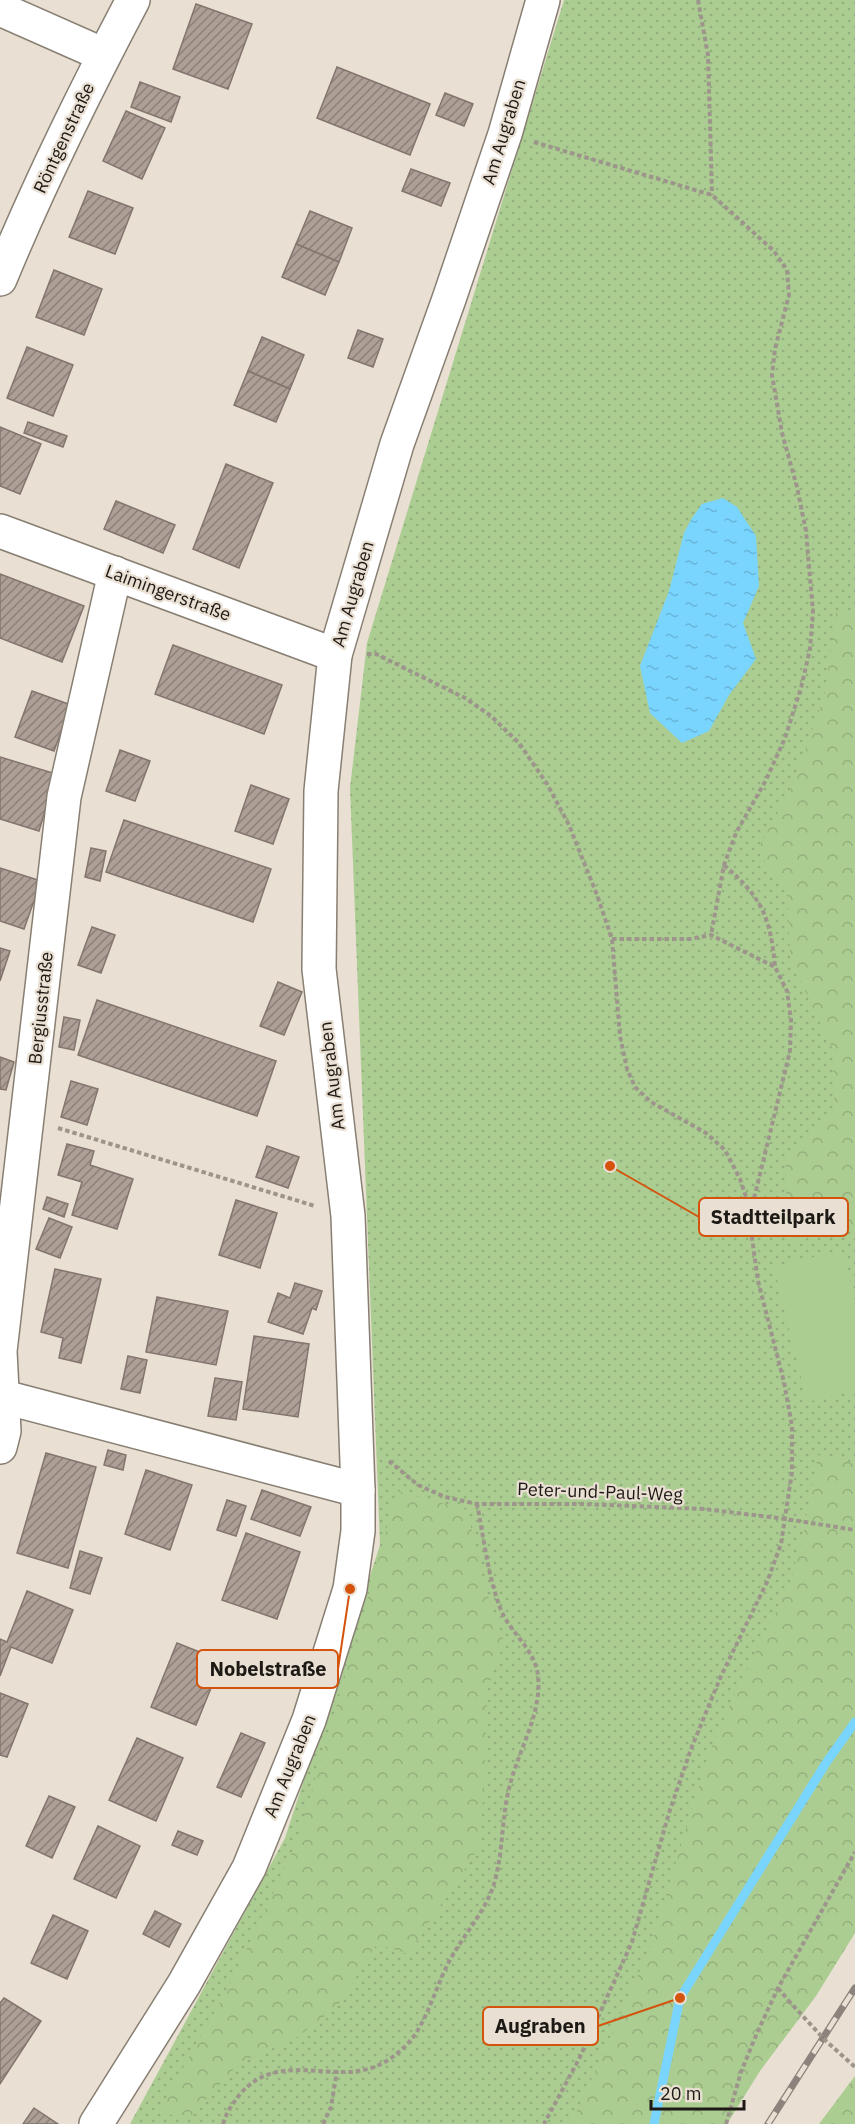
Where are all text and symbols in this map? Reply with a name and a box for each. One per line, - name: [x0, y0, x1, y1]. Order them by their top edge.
- street label: Am Augraben: [477, 76, 531, 188]
- street label: Röntgenstraße: [28, 79, 99, 197]
- street label: Am Augraben: [326, 538, 379, 650]
- street label: Laimingerstraße: [102, 559, 234, 626]
- street label: Bergiusstraße: [23, 950, 58, 1065]
- street label: Am Augraben: [313, 1020, 350, 1132]
- callout: Stadtteilpark: [699, 1198, 848, 1236]
- text: Stadtteilpark: [711, 1203, 836, 1230]
- street label: Peter-und-Paul-Weg: [517, 1477, 684, 1506]
- callout: Nobelstraße: [197, 1650, 338, 1688]
- text: Nobelstraße: [209, 1655, 327, 1682]
- street label: Am Augraben: [258, 1711, 321, 1821]
- callout: Augraben: [483, 2007, 598, 2045]
- text: Augraben: [494, 2012, 586, 2039]
- scale bar: [651, 2073, 744, 2111]
- text: 20 m: [660, 2082, 702, 2105]

